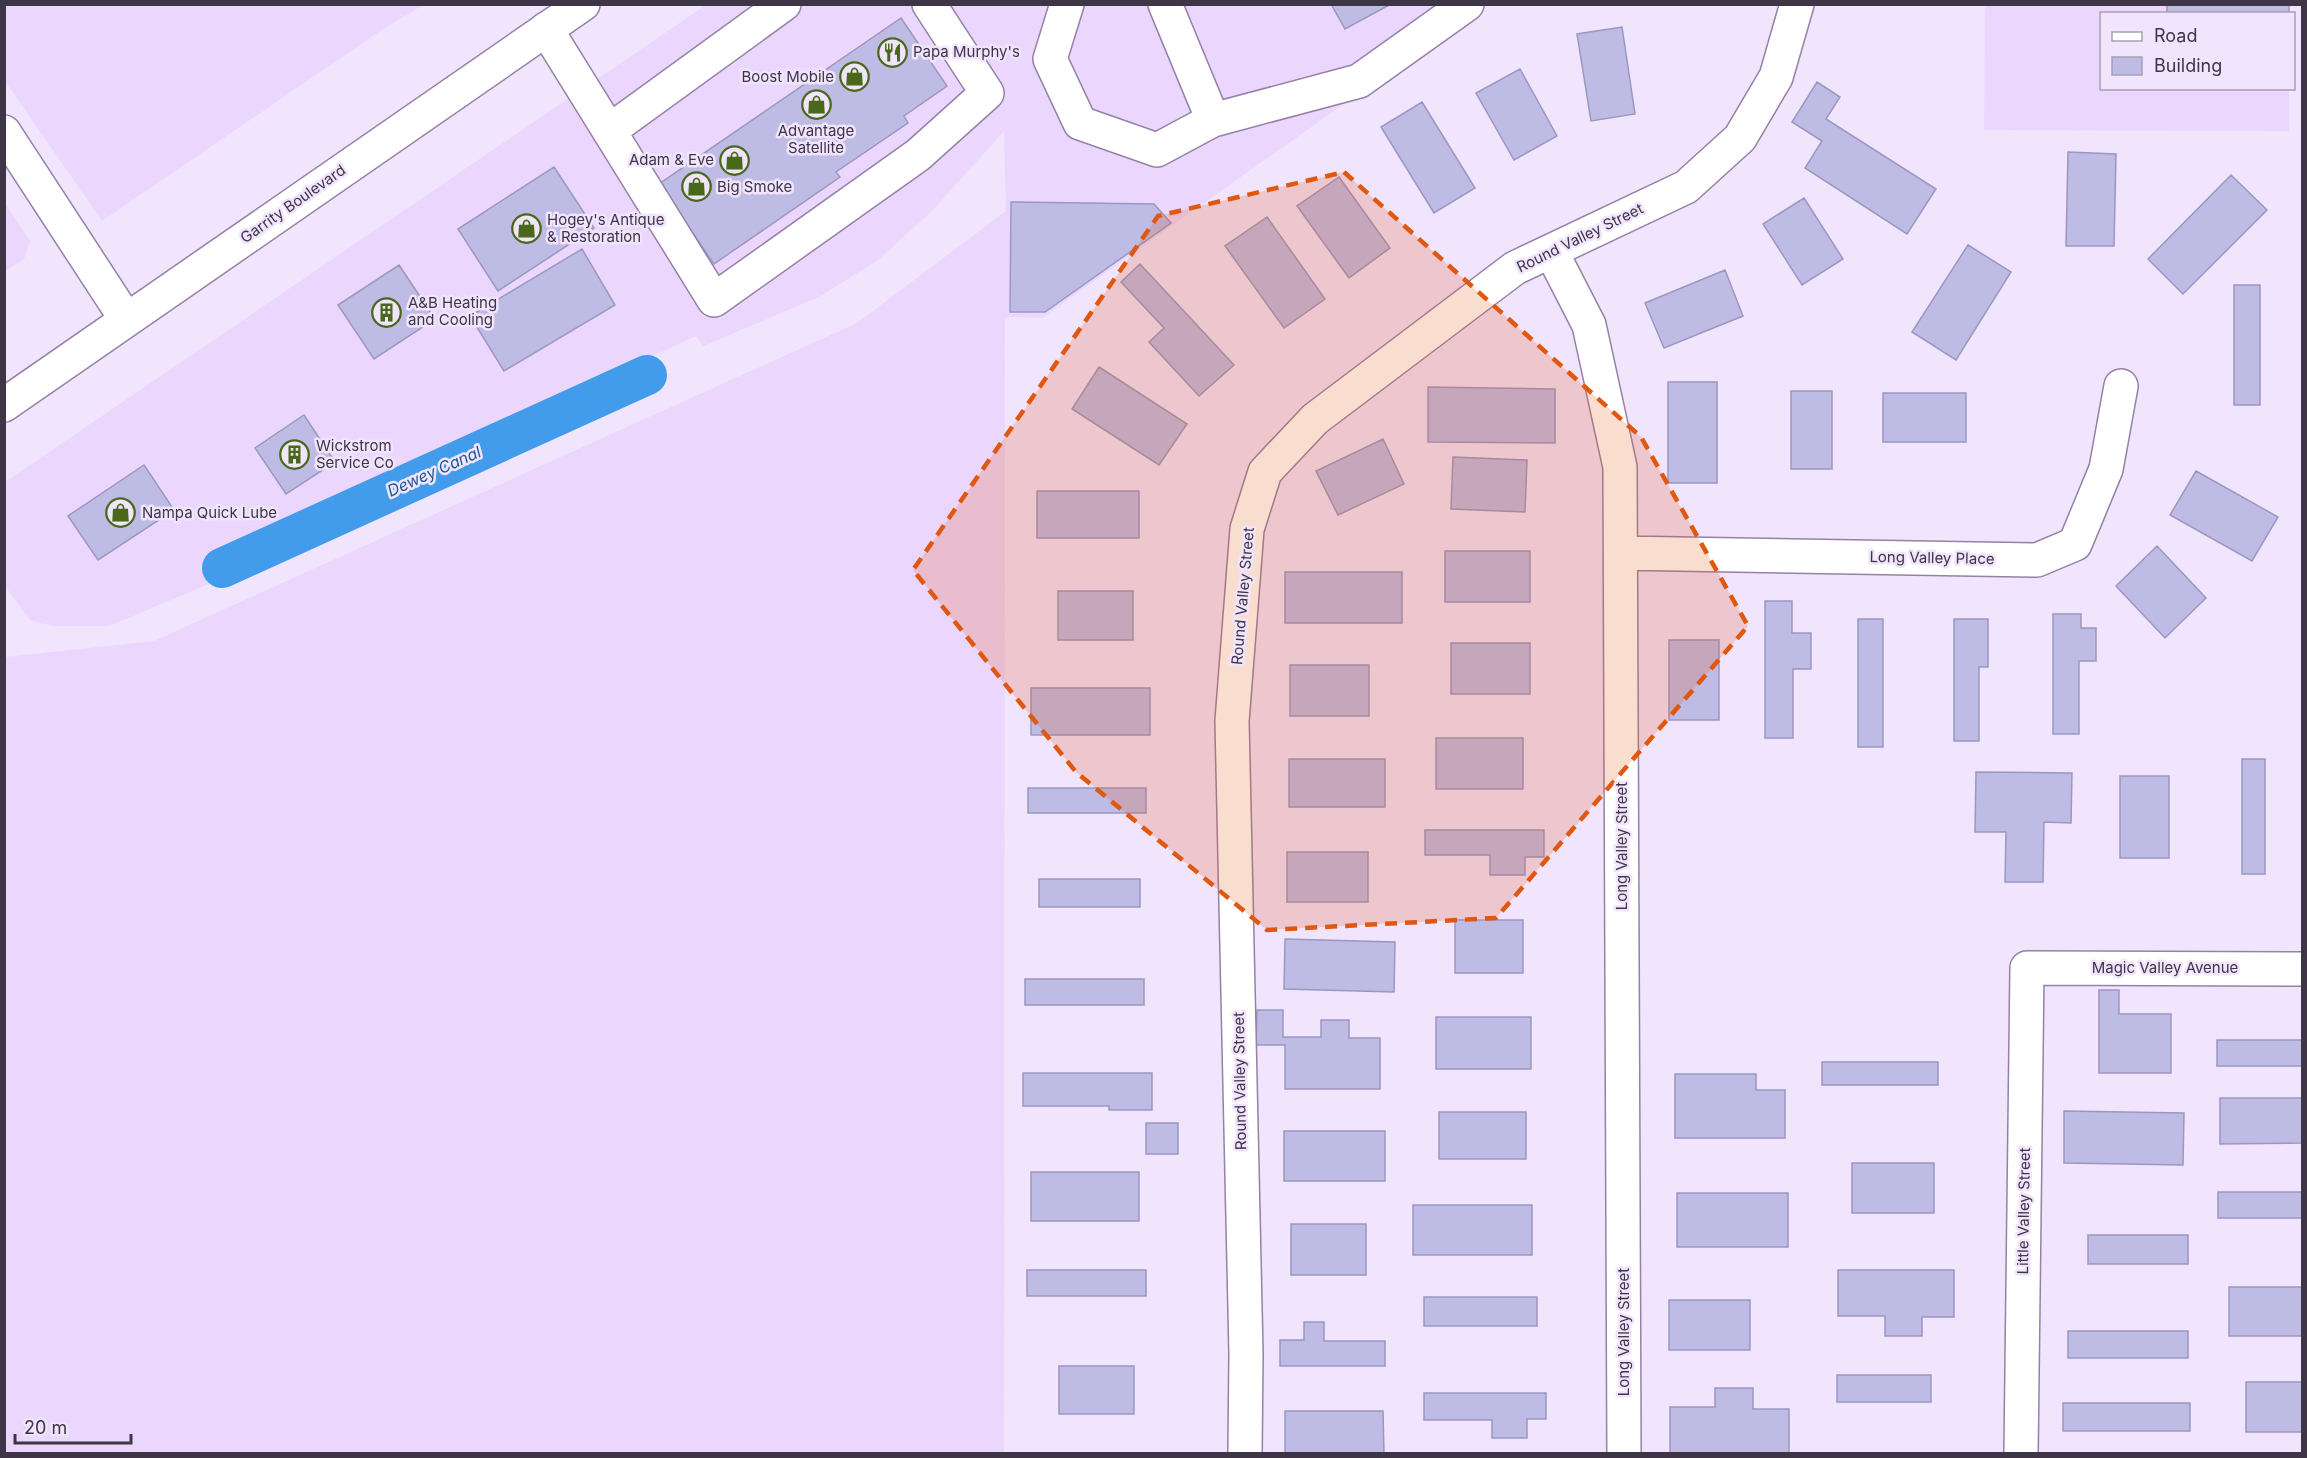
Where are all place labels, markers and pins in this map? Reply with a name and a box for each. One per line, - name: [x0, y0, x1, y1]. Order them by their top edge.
- restaurant icon: Papa Murphy's: [876, 36, 908, 68]
- place label: Papa Murphy's: [913, 42, 1020, 61]
- shop icon: Boost Mobile: [839, 61, 871, 93]
- place label: Boost Mobile: [741, 67, 834, 86]
- shop icon: Advantage Satellite: [800, 88, 832, 120]
- place label: Advantage Satellite: [778, 121, 854, 157]
- shop icon: Adam & Eve: [719, 144, 751, 176]
- place label: Adam & Eve: [629, 150, 714, 169]
- shop icon: Big Smoke: [680, 171, 712, 203]
- place label: Big Smoke: [717, 177, 792, 196]
- place label: Hogey's Antique & Restoration: [547, 210, 664, 246]
- shop icon: Hogey's Antique & Restoration: [510, 213, 542, 245]
- place label: A&B Heating and Cooling: [408, 293, 497, 329]
- building icon: A&B Heating and Cooling: [371, 296, 403, 328]
- place label: Wickstrom Service Co: [316, 436, 394, 472]
- building icon: Wickstrom Service Co: [279, 439, 311, 471]
- shop icon: Nampa Quick Lube: [105, 497, 137, 529]
- place label: Nampa Quick Lube: [142, 503, 277, 522]

